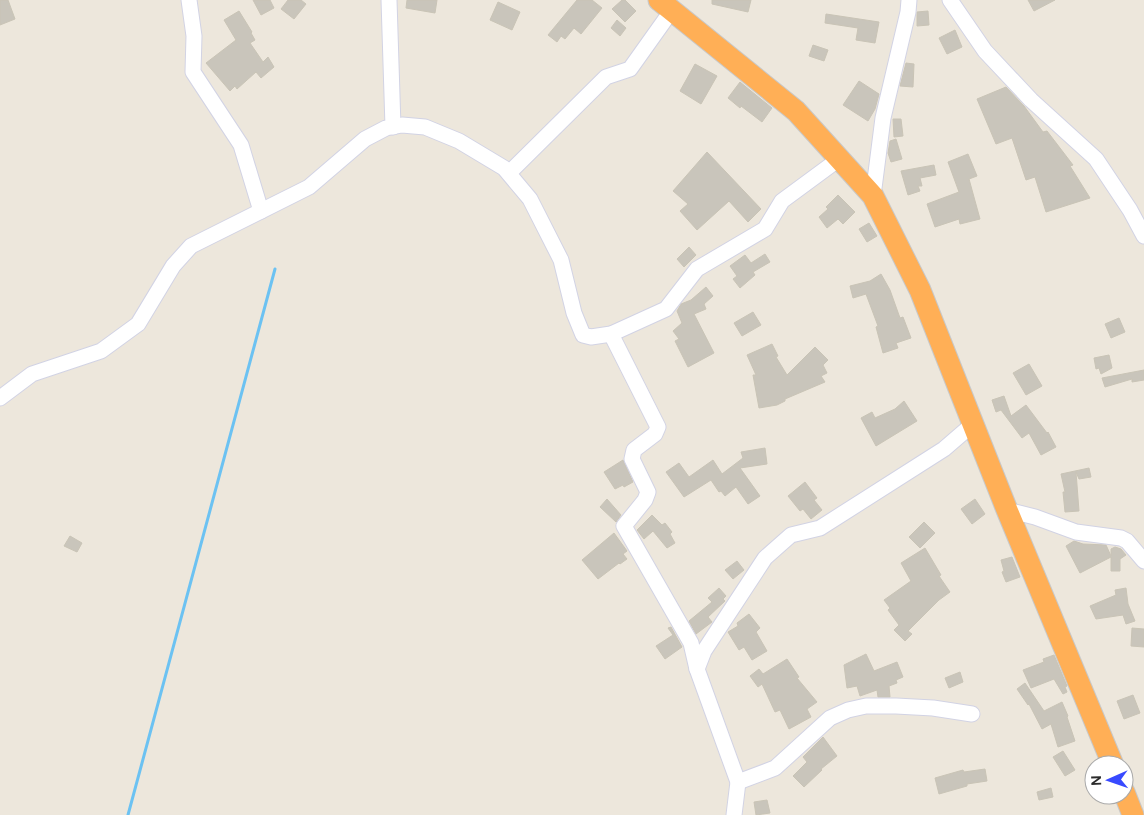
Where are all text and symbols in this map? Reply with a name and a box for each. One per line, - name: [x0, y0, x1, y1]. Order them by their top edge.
- north arrow: [1084, 755, 1134, 805]
- text: N: [1087, 775, 1105, 786]

